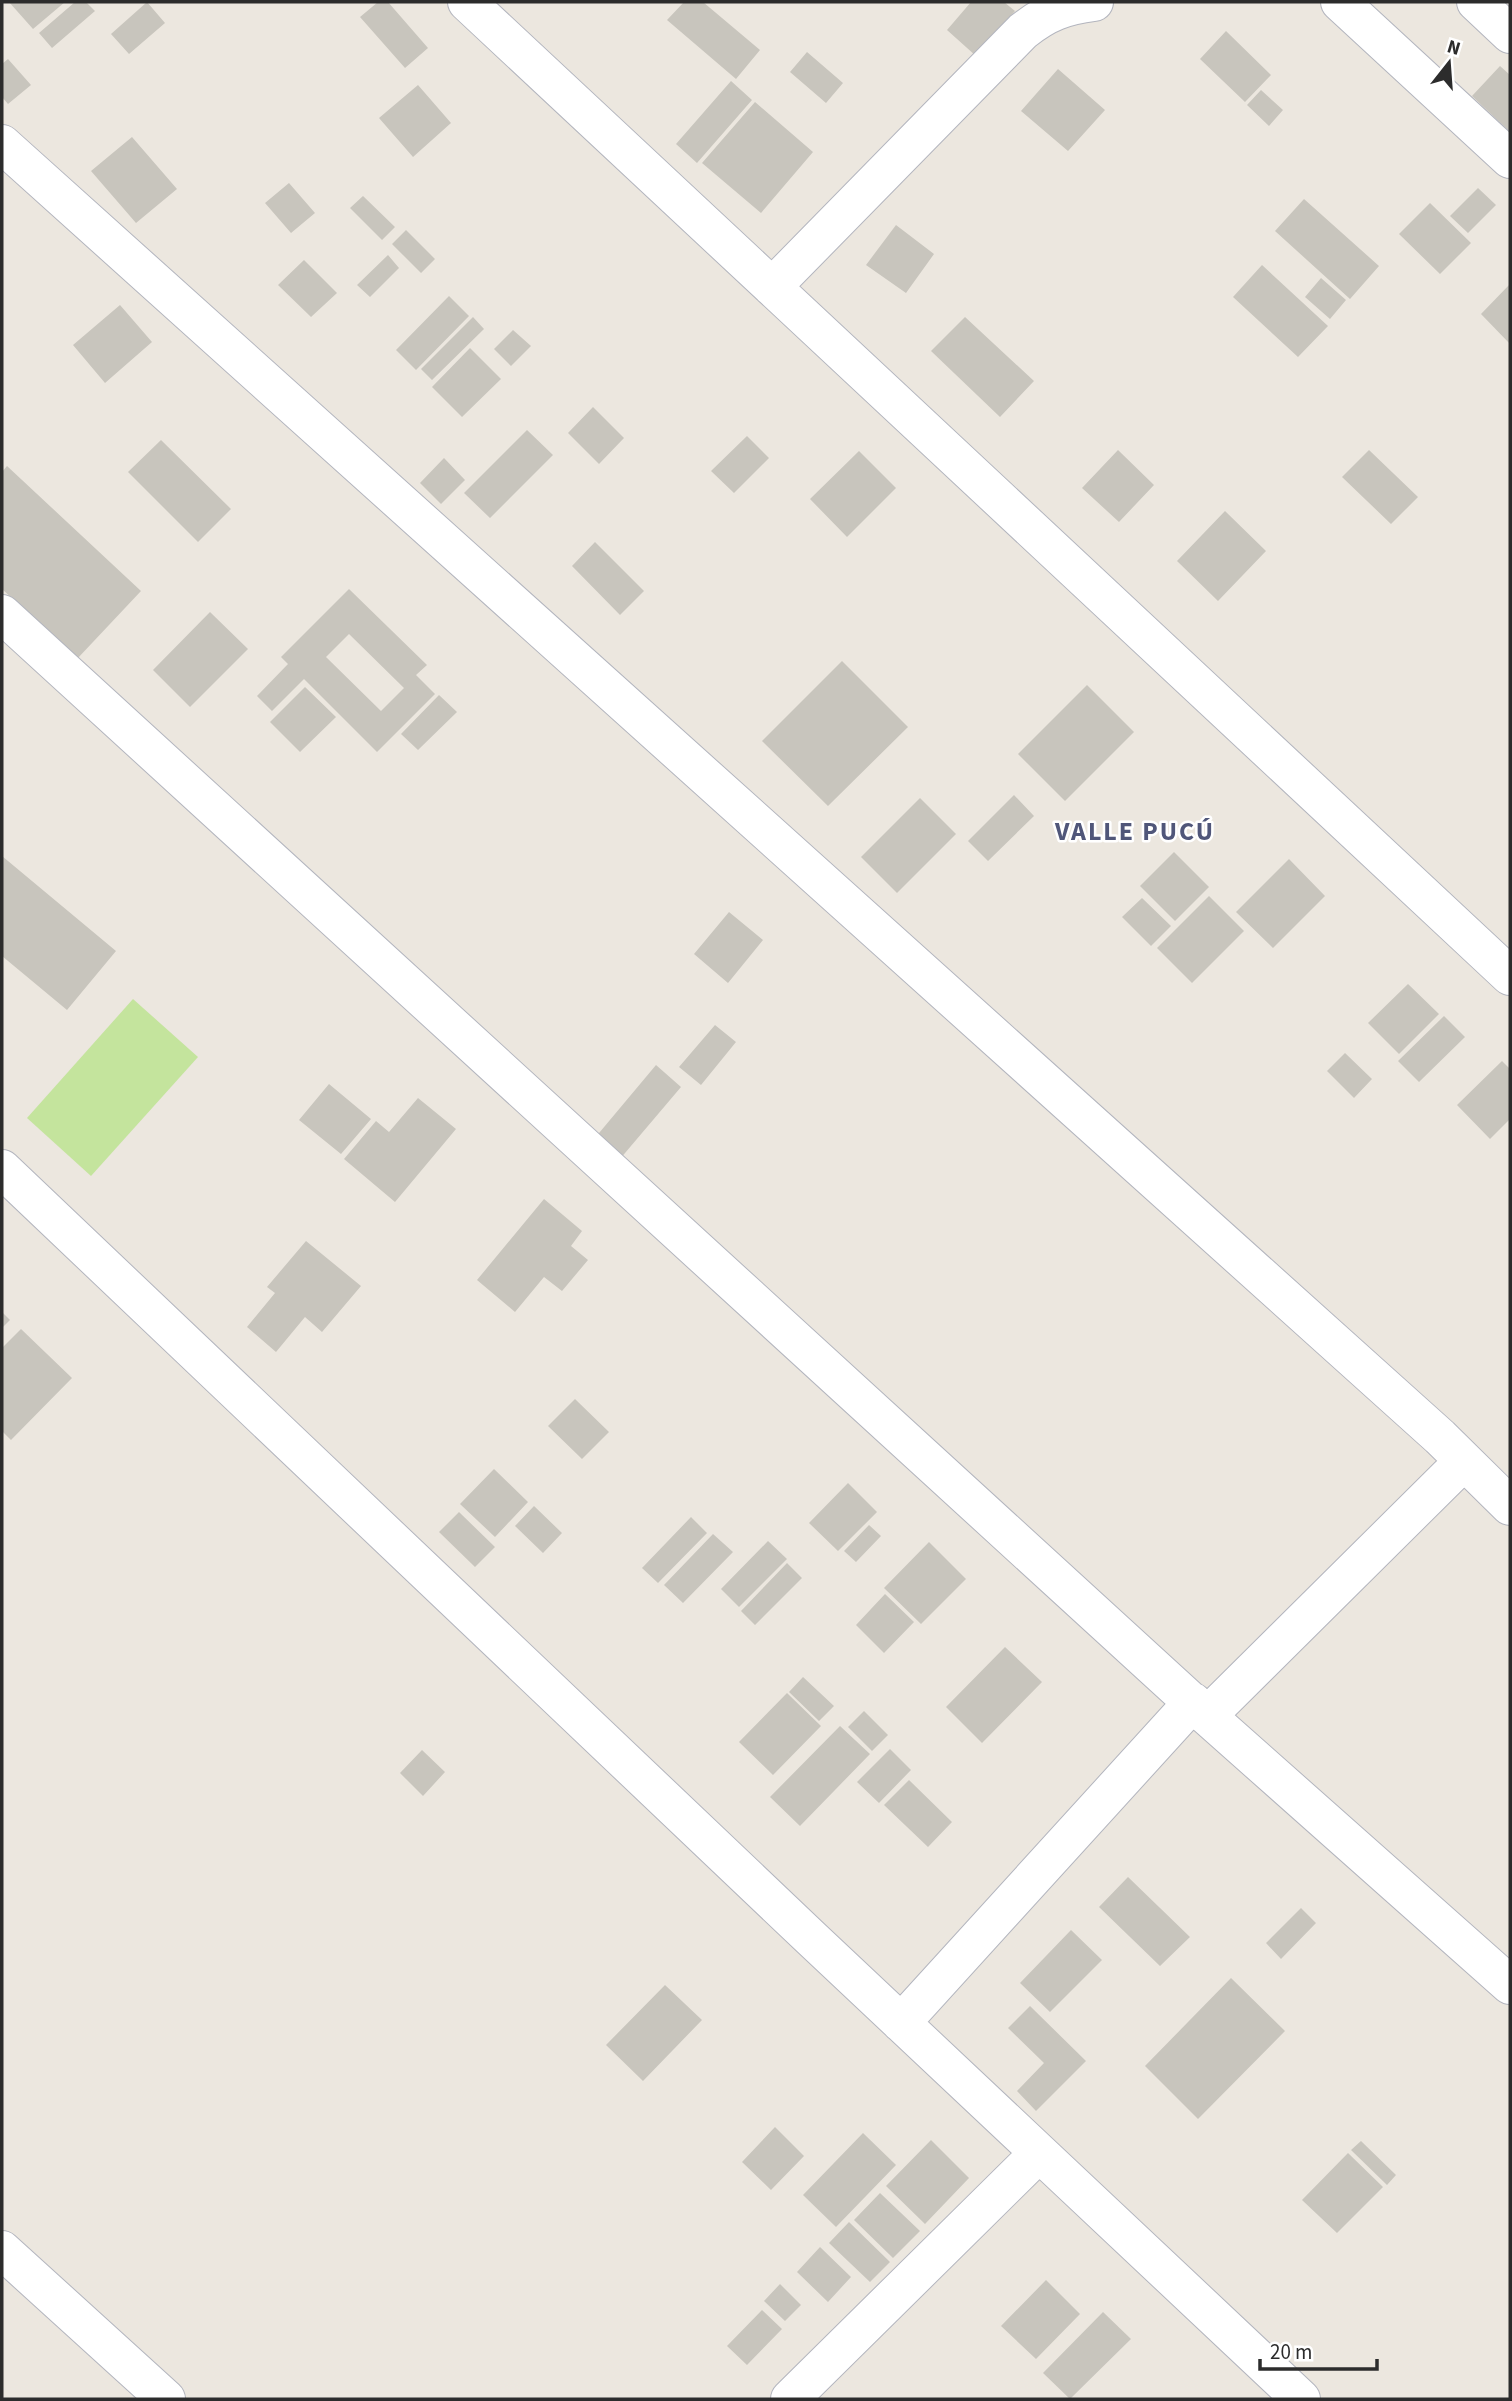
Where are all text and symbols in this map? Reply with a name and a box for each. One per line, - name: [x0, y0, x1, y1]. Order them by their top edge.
- north arrow: [1414, 28, 1484, 98]
- text: N: [1444, 33, 1464, 63]
- district label: VALLE PUCÚ: [1054, 813, 1215, 850]
- scale bar: [1260, 2328, 1377, 2372]
- text: 20 m: [1270, 2337, 1312, 2367]

